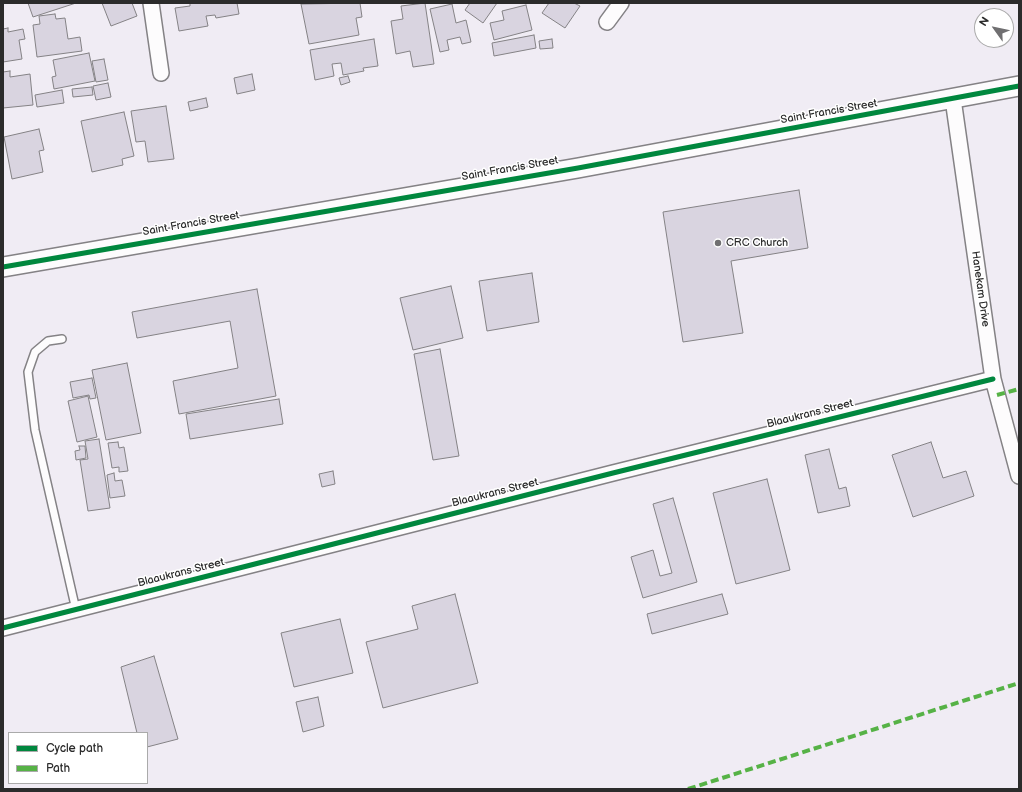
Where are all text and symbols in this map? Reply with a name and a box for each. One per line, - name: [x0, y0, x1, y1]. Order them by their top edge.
- north arrow: [974, 8, 1014, 48]
- text: N: [977, 15, 992, 29]
- street label: Saint Francis Street: [780, 97, 878, 127]
- street label: Saint Francis Street: [461, 154, 559, 184]
- street label: Saint Francis Street: [142, 209, 240, 239]
- place label: CRC Church: [726, 236, 788, 250]
- marker: CRC Church: [713, 238, 723, 248]
- street label: Hanekam Drive: [968, 250, 992, 328]
- street label: Blaaukrans Street: [765, 397, 855, 431]
- street label: Blaaukrans Street: [450, 476, 540, 510]
- street label: Blaaukrans Street: [136, 556, 226, 590]
- legend: [8, 732, 148, 784]
- text: Cycle path: [46, 741, 103, 756]
- text: Path: [46, 761, 70, 776]

